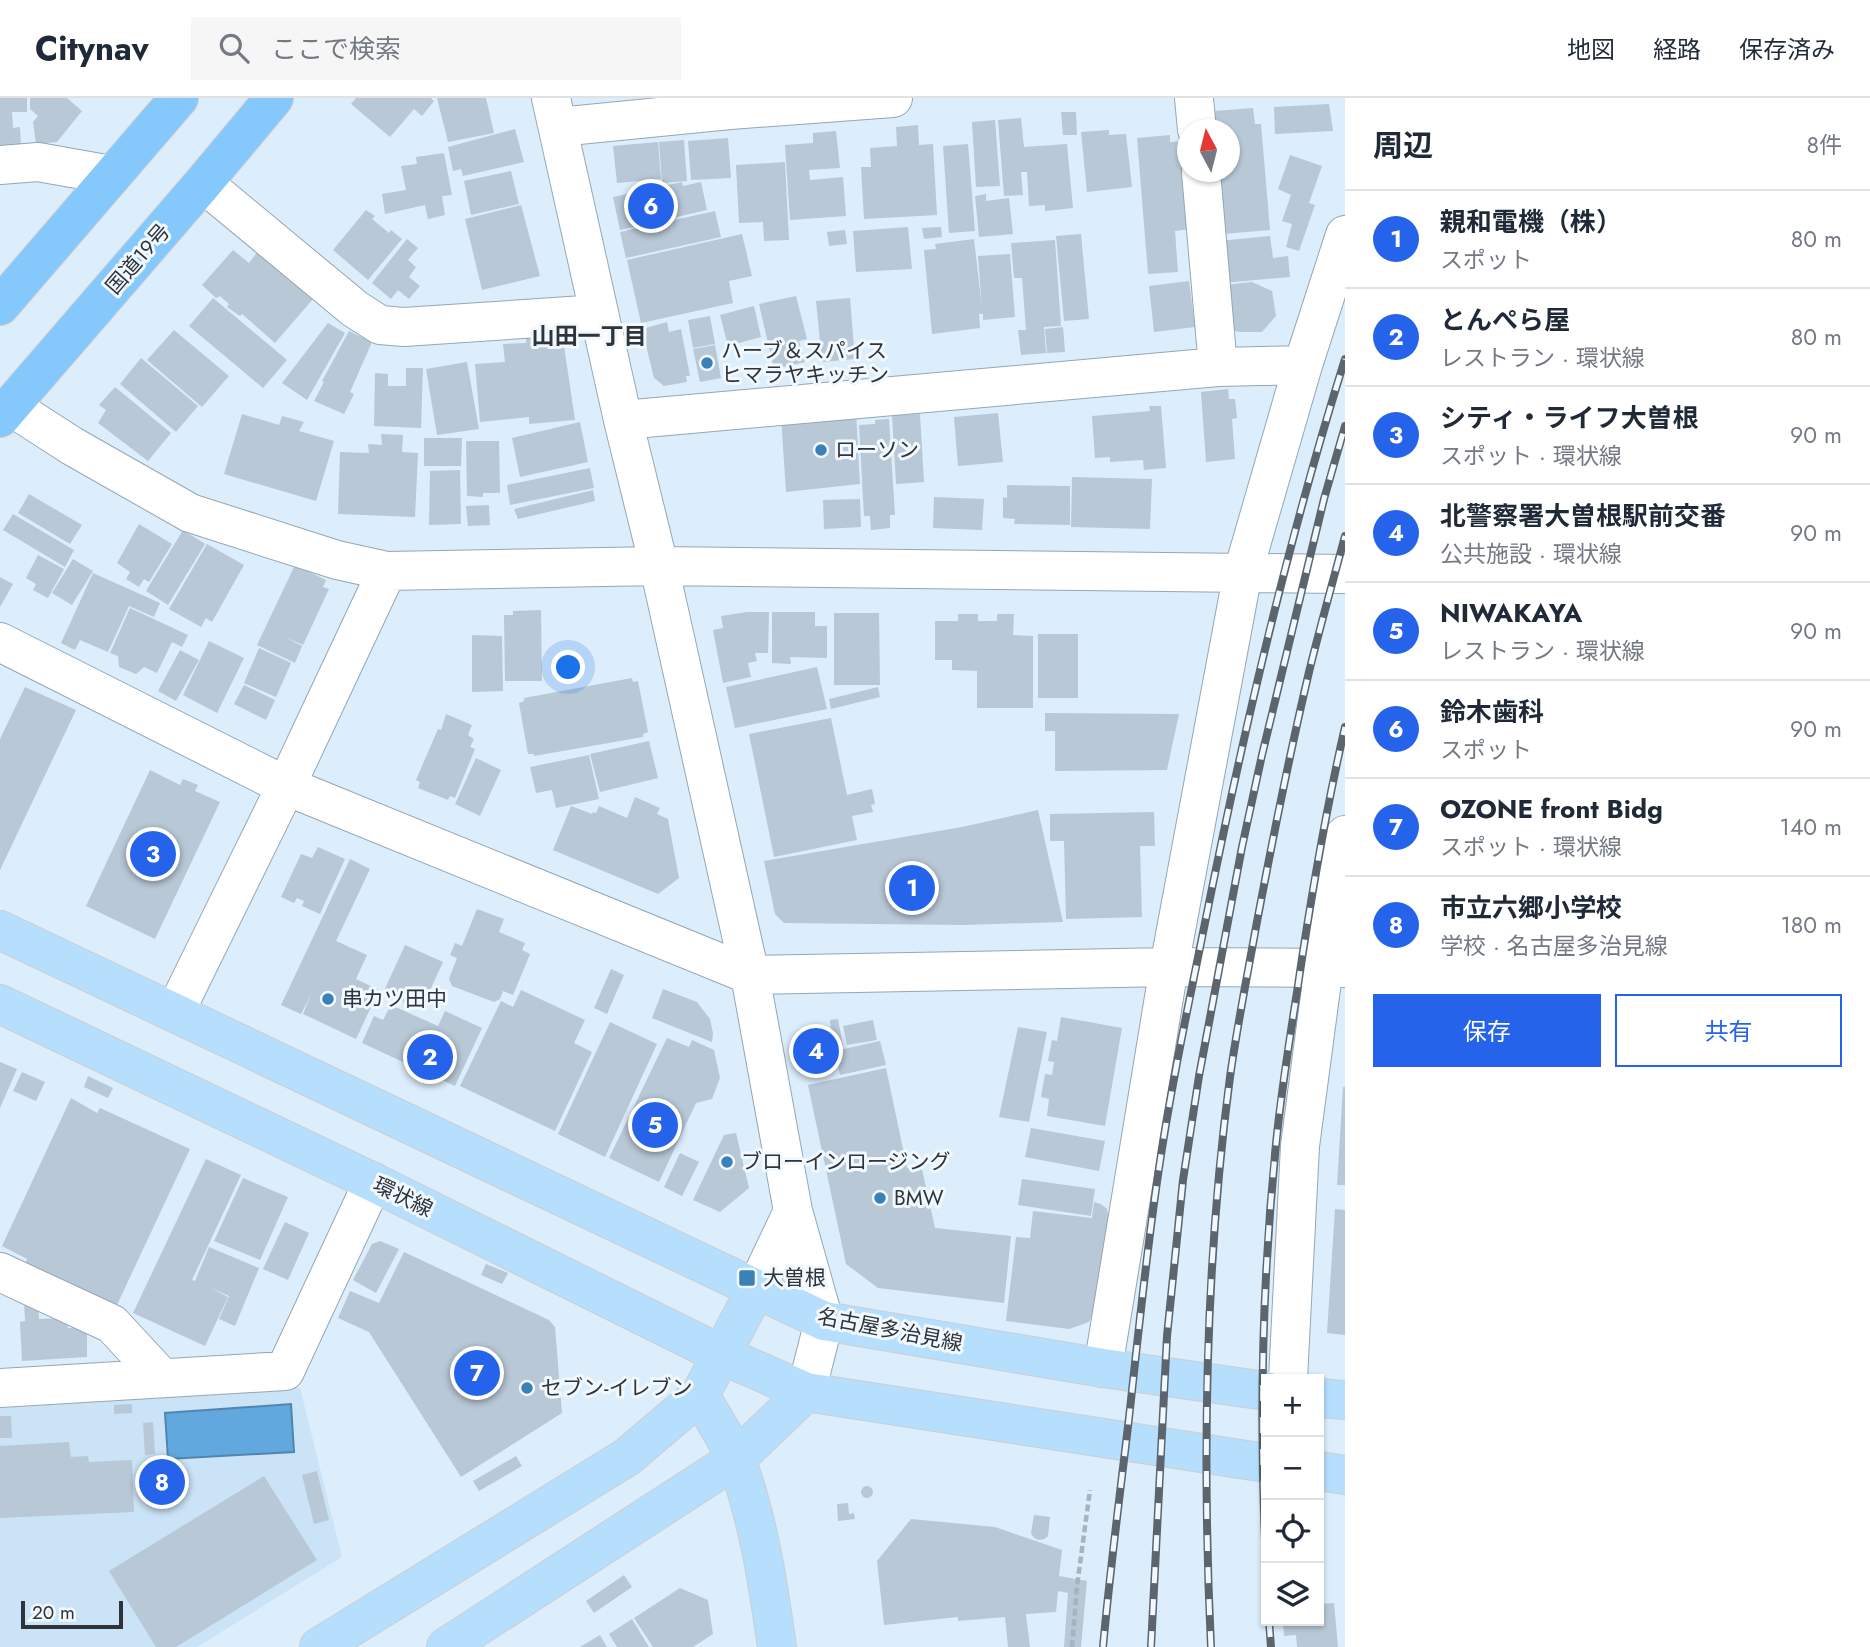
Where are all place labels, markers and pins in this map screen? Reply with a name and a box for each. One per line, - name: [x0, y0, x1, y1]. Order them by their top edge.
- pin: 6: [628, 180, 674, 232]
- place label: ハーブ＆スパイス ヒマラヤキッチン: [721, 336, 889, 390]
- marker: ハーブ＆スパイス ヒマラヤキッチン: [699, 355, 715, 371]
- place label: ローソン: [835, 435, 919, 465]
- marker: ローソン: [813, 442, 829, 458]
- pin: 3: [130, 828, 176, 880]
- pin: 1: [889, 862, 935, 914]
- place label: 串カツ田中: [342, 984, 447, 1014]
- marker: 串カツ田中: [320, 991, 336, 1007]
- pin: 4: [793, 1025, 839, 1077]
- pin: 2: [407, 1031, 453, 1083]
- pin: 5: [632, 1099, 678, 1151]
- place label: ブローインロージング: [741, 1147, 951, 1177]
- marker: ブローインロージング: [719, 1154, 735, 1170]
- place label: BMW: [894, 1183, 944, 1213]
- marker: BMW: [872, 1190, 888, 1206]
- place label: 大曽根: [763, 1263, 826, 1293]
- marker: 大曽根: [737, 1268, 757, 1288]
- pin: 7: [454, 1347, 500, 1399]
- place label: セブン-イレブン: [541, 1373, 692, 1403]
- marker: セブン-イレブン: [519, 1380, 535, 1396]
- pin: 8: [139, 1456, 185, 1508]

